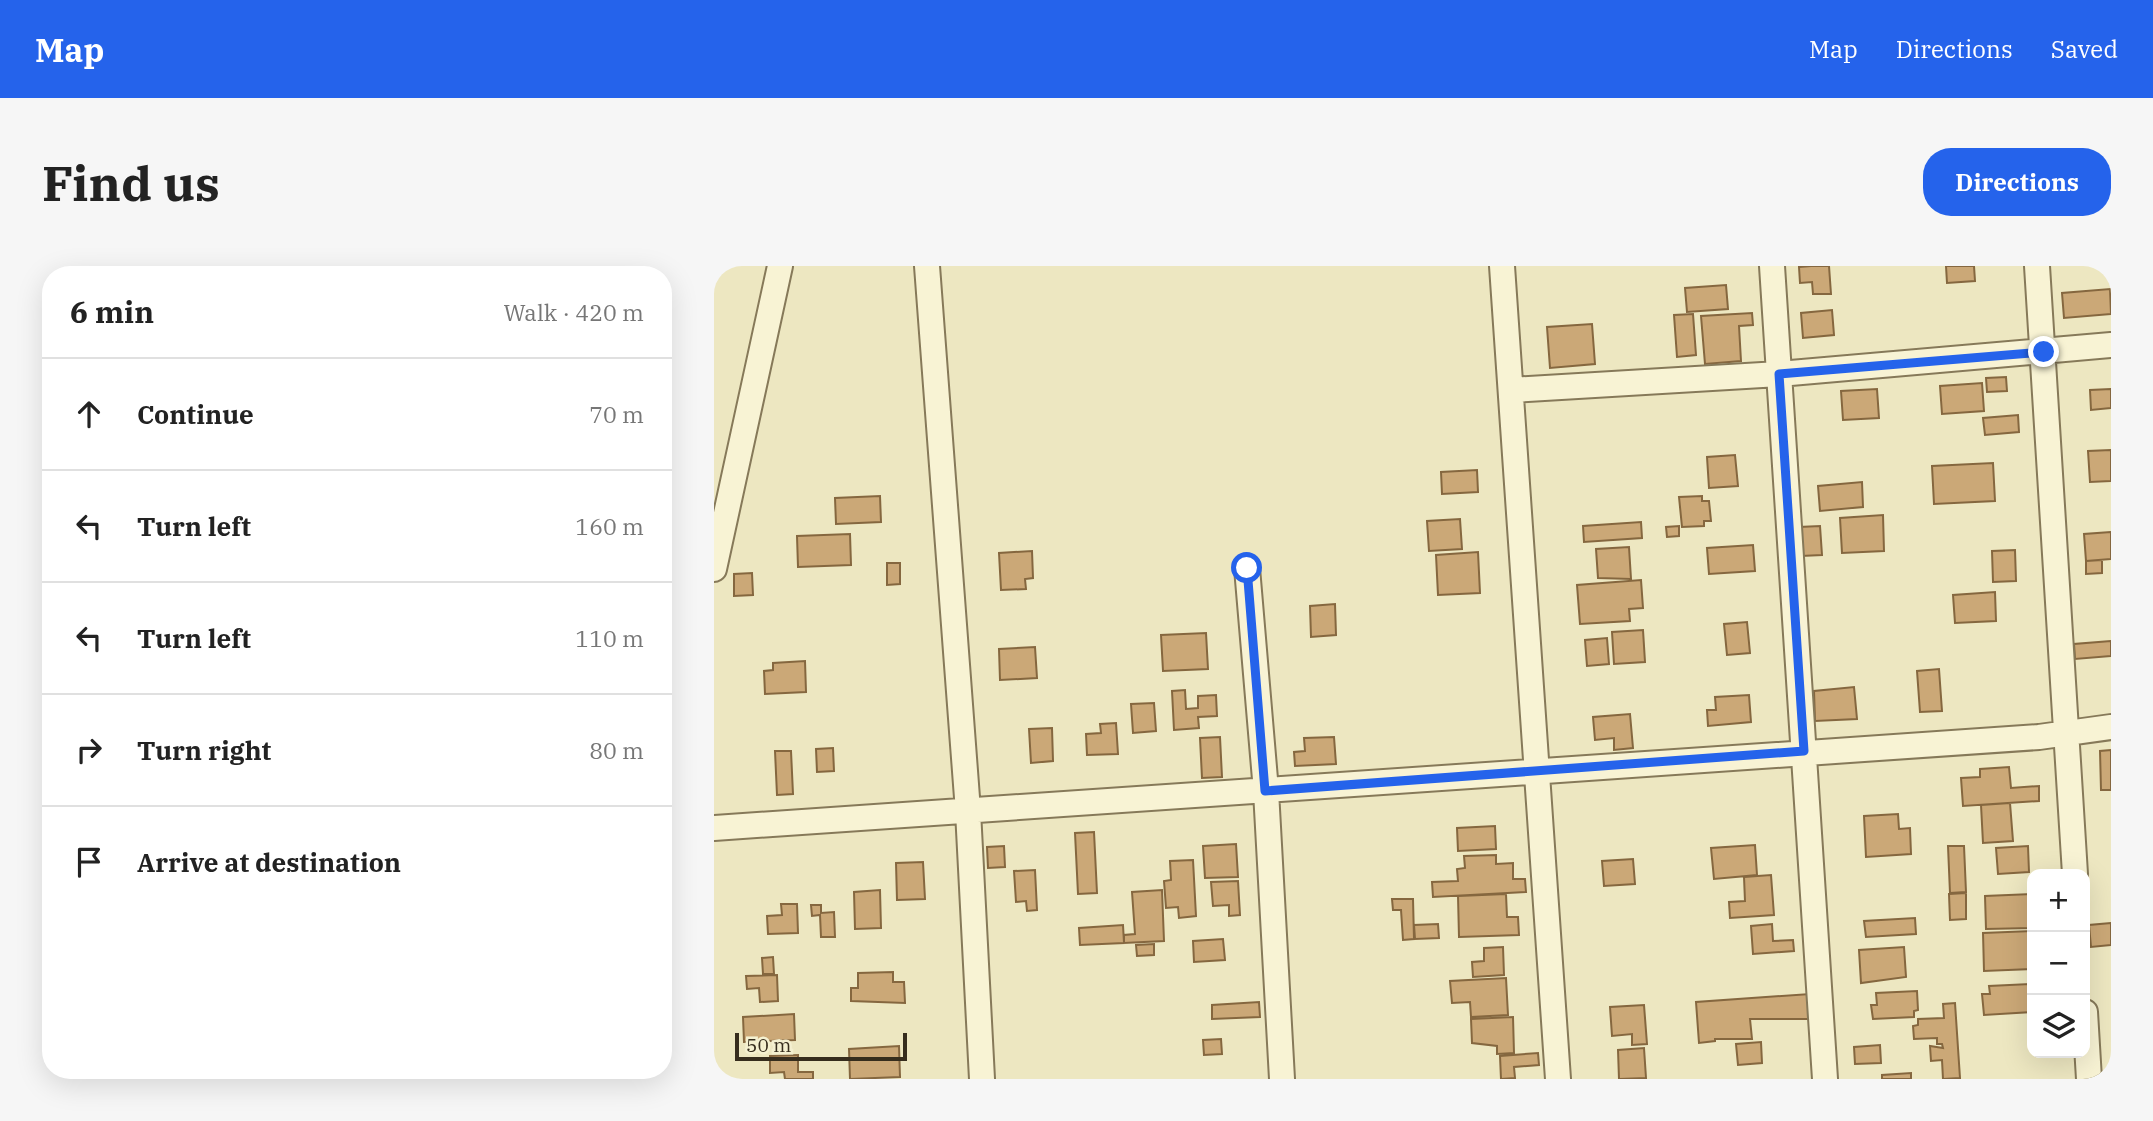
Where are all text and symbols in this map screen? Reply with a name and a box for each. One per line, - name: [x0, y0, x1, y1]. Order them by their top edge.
- text: Map: [35, 28, 104, 71]
- text: Map: [1809, 33, 1858, 65]
- text: Directions: [1896, 33, 2013, 65]
- text: Saved: [2051, 33, 2118, 65]
- button: Directions: [1923, 148, 2111, 216]
- text: Find us: [42, 151, 220, 214]
- text: 6 min: [70, 292, 154, 331]
- text: Walk · 420 m: [503, 297, 644, 327]
- route end: [2028, 336, 2059, 367]
- icon: ahead: [70, 395, 108, 433]
- text: Continue: [137, 397, 254, 431]
- text: 70 m: [589, 399, 644, 429]
- icon: left: [70, 507, 108, 545]
- text: Turn left: [137, 509, 251, 543]
- text: 160 m: [575, 511, 644, 541]
- route start: [1231, 552, 1262, 583]
- icon: left: [70, 619, 108, 657]
- text: Turn left: [137, 621, 251, 655]
- text: 110 m: [575, 623, 644, 653]
- icon: right: [70, 731, 108, 769]
- text: Turn right: [137, 733, 271, 767]
- text: 80 m: [589, 735, 644, 765]
- icon: arrive: [70, 843, 108, 881]
- text: Arrive at destination: [137, 845, 401, 879]
- map controls: [2027, 869, 2090, 1058]
- button: +: [2027, 869, 2090, 932]
- button: −: [2027, 932, 2090, 995]
- button: layers: [2027, 995, 2090, 1058]
- scale bar: [735, 1030, 906, 1062]
- text: 50 m: [746, 1033, 791, 1057]

